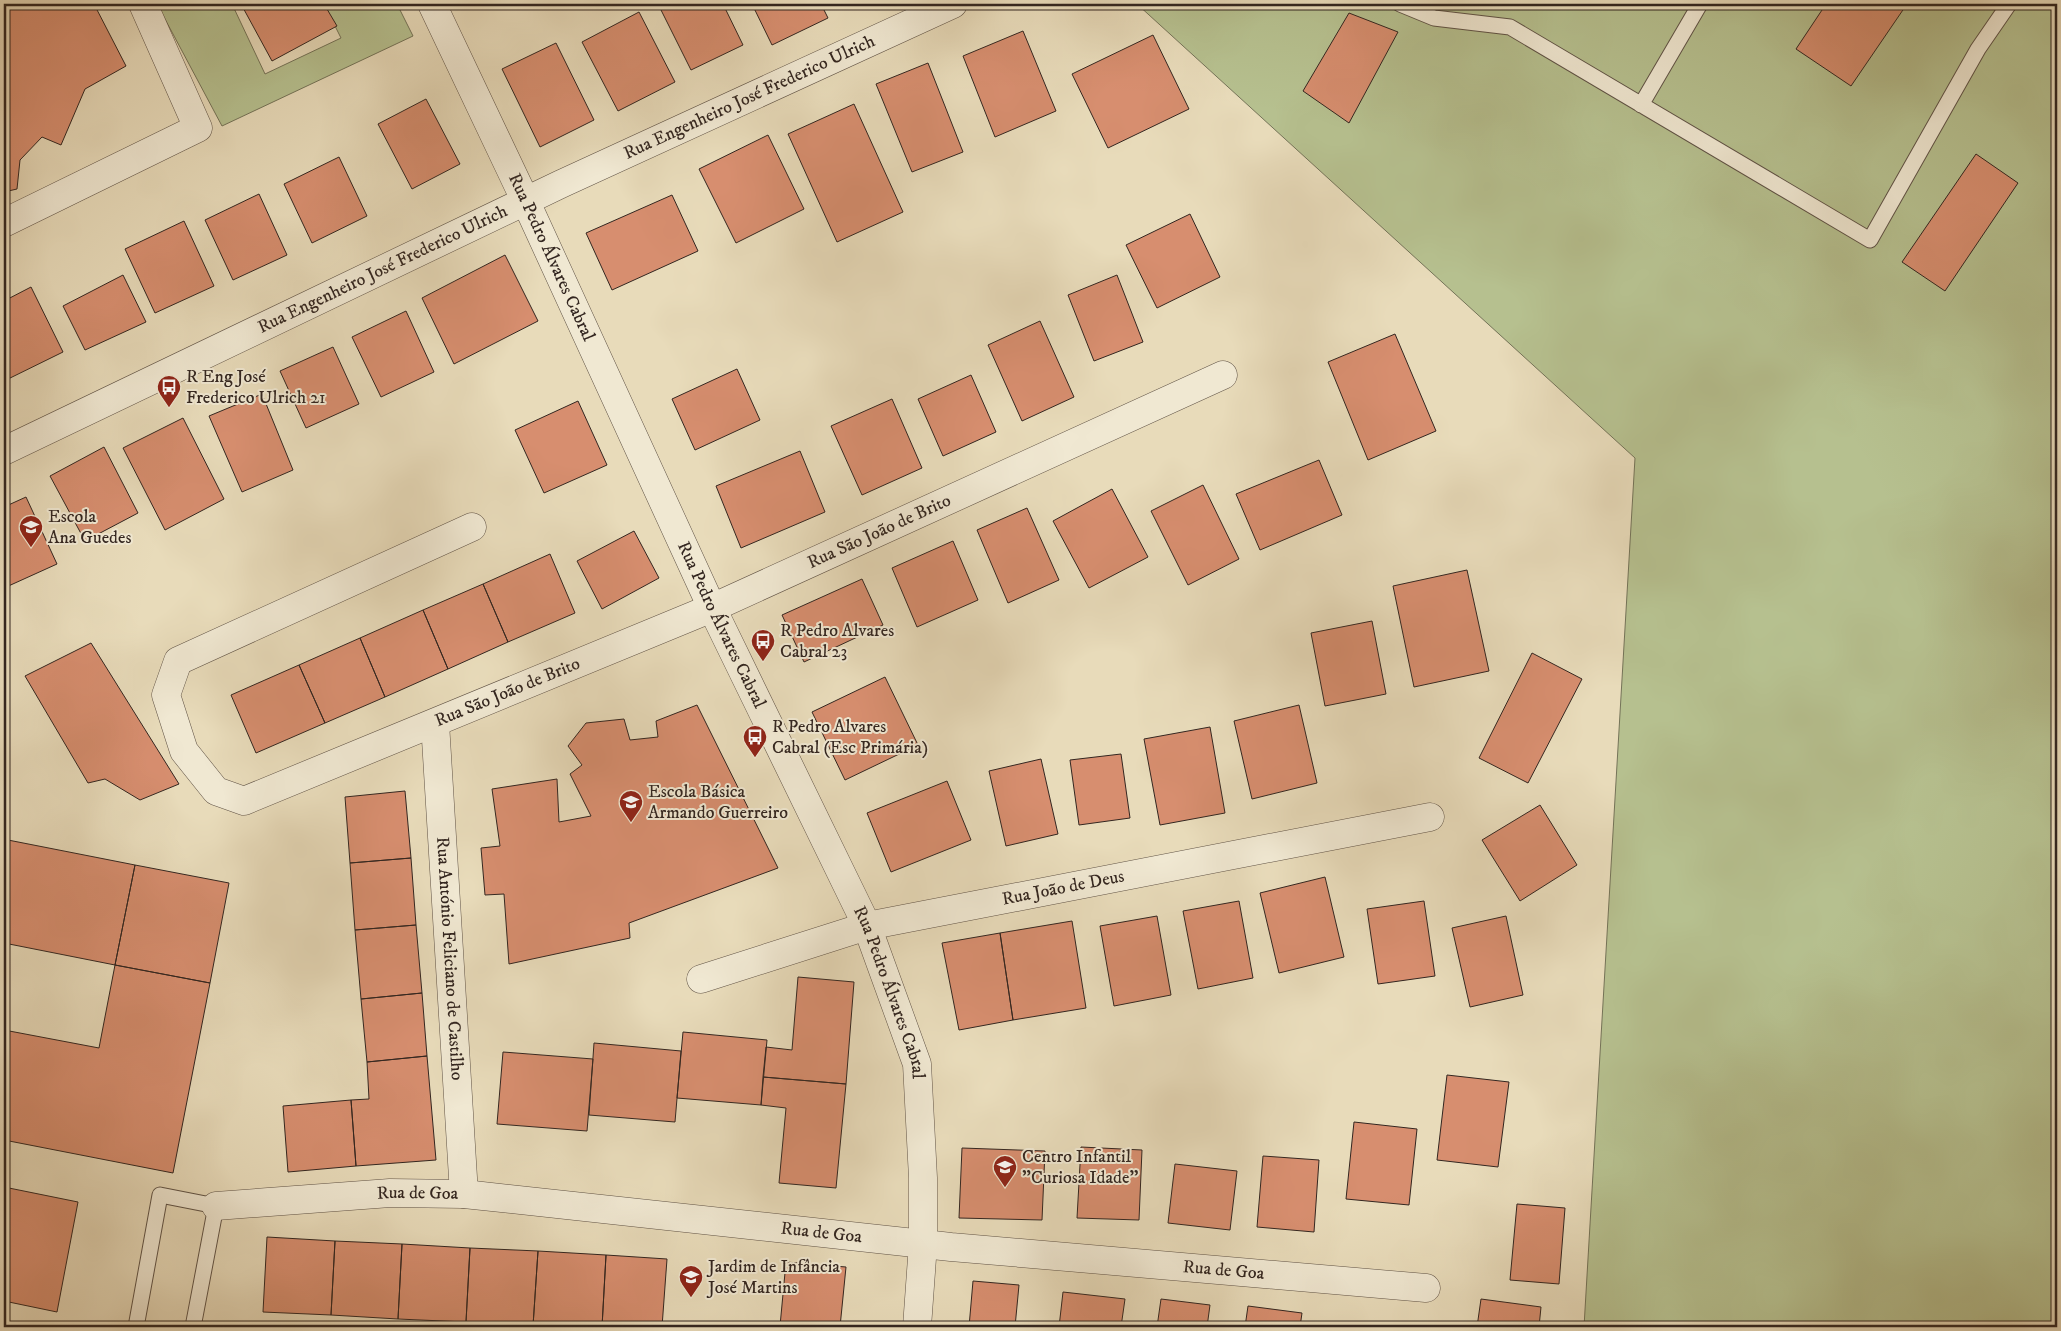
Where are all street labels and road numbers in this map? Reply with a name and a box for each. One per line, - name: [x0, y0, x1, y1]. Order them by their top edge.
- street label: Rua Engenheiro José Frederico Ulrich: [620, 30, 879, 165]
- street label: Rua Pedro Álvares Cabral: [503, 170, 600, 345]
- street label: Rua Engenheiro José Frederico Ulrich: [254, 200, 512, 339]
- street label: Rua São João de Brito: [804, 489, 955, 574]
- street label: Rua Pedro Álvares Cabral: [672, 538, 771, 713]
- street label: Rua São João de Brito: [432, 652, 584, 732]
- street label: Rua António Feliciano de Castilho: [431, 836, 468, 1081]
- street label: Rua João de Deus: [1000, 865, 1126, 911]
- street label: Rua Pedro Álvares Cabral: [848, 903, 929, 1080]
- street label: Rua de Goa: [376, 1182, 459, 1205]
- street label: Rua de Goa: [780, 1218, 863, 1248]
- street label: Rua de Goa: [1182, 1256, 1266, 1285]

